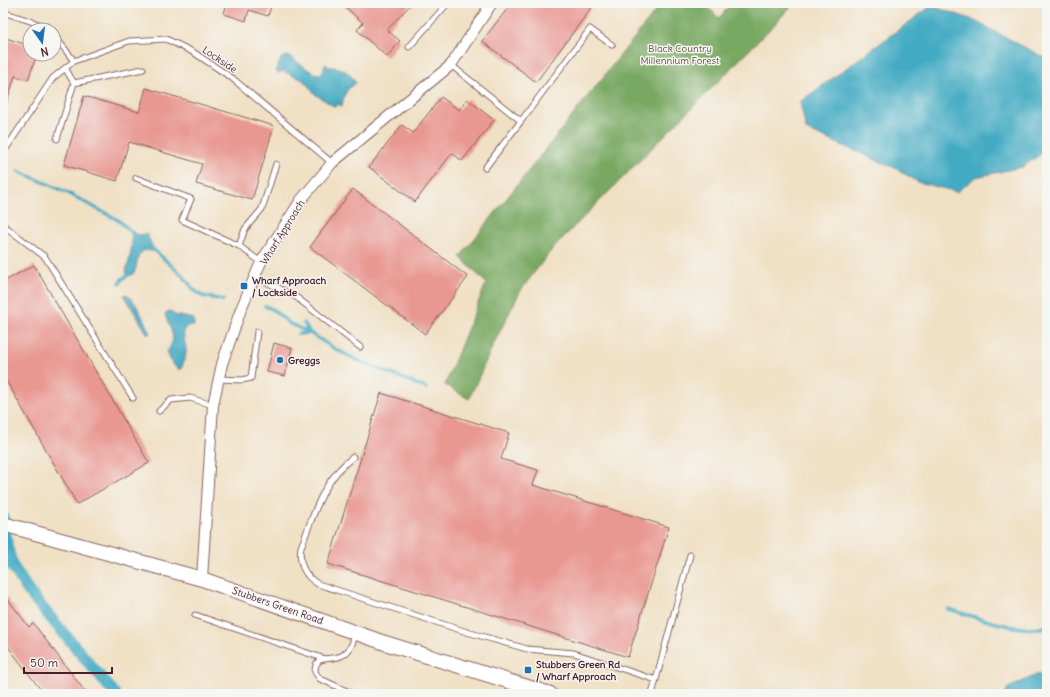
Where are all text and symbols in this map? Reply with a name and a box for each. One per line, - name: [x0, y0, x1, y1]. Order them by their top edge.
- north arrow: [22, 22, 62, 62]
- park label: Black Country Millennium Forest: [641, 42, 720, 67]
- street label: Lockside: [200, 43, 240, 76]
- text: N: [39, 44, 50, 59]
- street label: Wharf Approach: [257, 197, 308, 267]
- place label: Wharf Approach / Lockside: [252, 274, 326, 299]
- marker: Wharf Approach / Lockside: [239, 281, 249, 291]
- place label: Greggs: [288, 354, 321, 367]
- marker: Greggs: [275, 355, 285, 365]
- street label: Stubbers Green Road: [231, 584, 325, 627]
- scale bar: [24, 649, 112, 675]
- text: 50 m: [30, 655, 59, 670]
- place label: Stubbers Green Rd / Wharf Approach: [536, 658, 620, 683]
- marker: Stubbers Green Rd / Wharf Approach: [523, 665, 533, 675]

